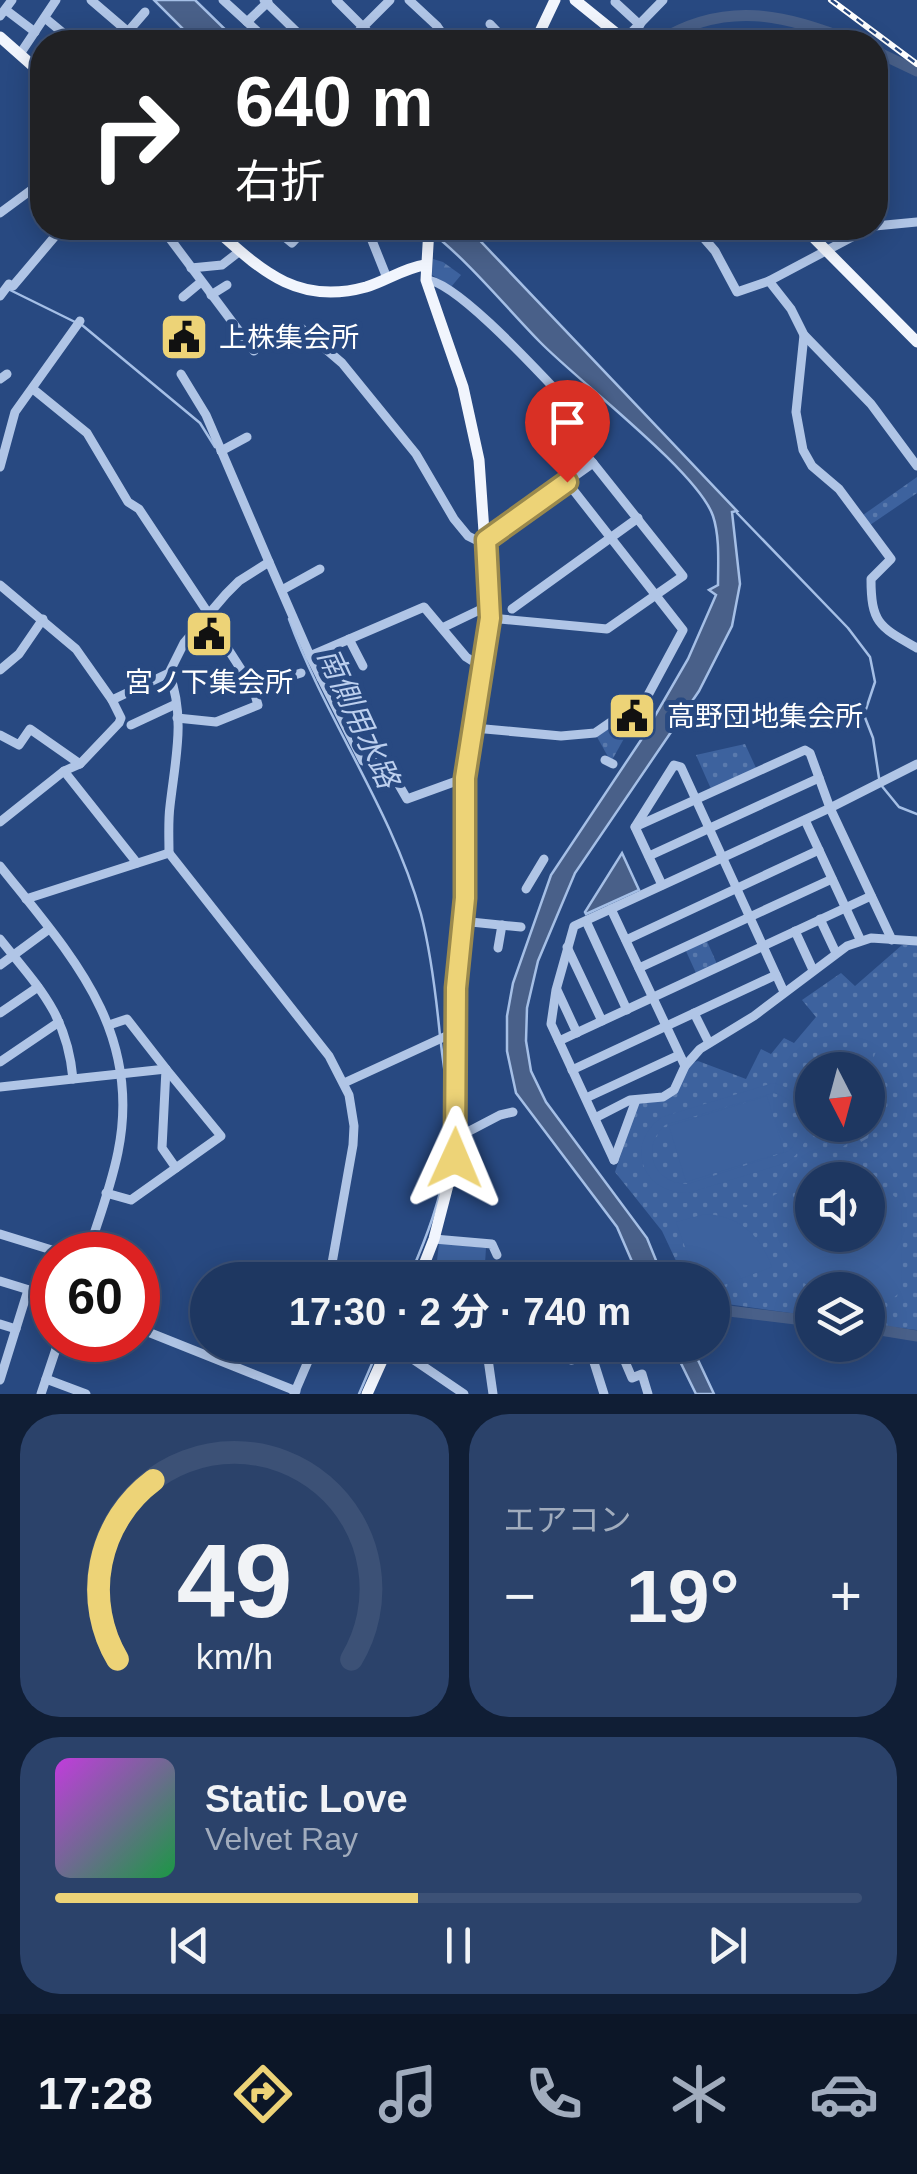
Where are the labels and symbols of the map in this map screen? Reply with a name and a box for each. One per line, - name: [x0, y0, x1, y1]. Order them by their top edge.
- public building icon: 上株集会所: [158, 311, 210, 363]
- place label: 上株集会所: [219, 322, 359, 353]
- pin: [525, 380, 610, 483]
- public building icon: 宮ノ下集会所: [183, 608, 235, 660]
- water label: 南側用水路: [312, 643, 406, 795]
- place label: 宮ノ下集会所: [125, 667, 293, 698]
- public building icon: 高野団地集会所: [606, 690, 658, 742]
- place label: 高野団地集会所: [667, 701, 863, 732]
- north arrow: [795, 1052, 885, 1142]
- position arrow: [403, 1106, 507, 1210]
- speed limit sign: 60: [30, 1232, 160, 1362]

